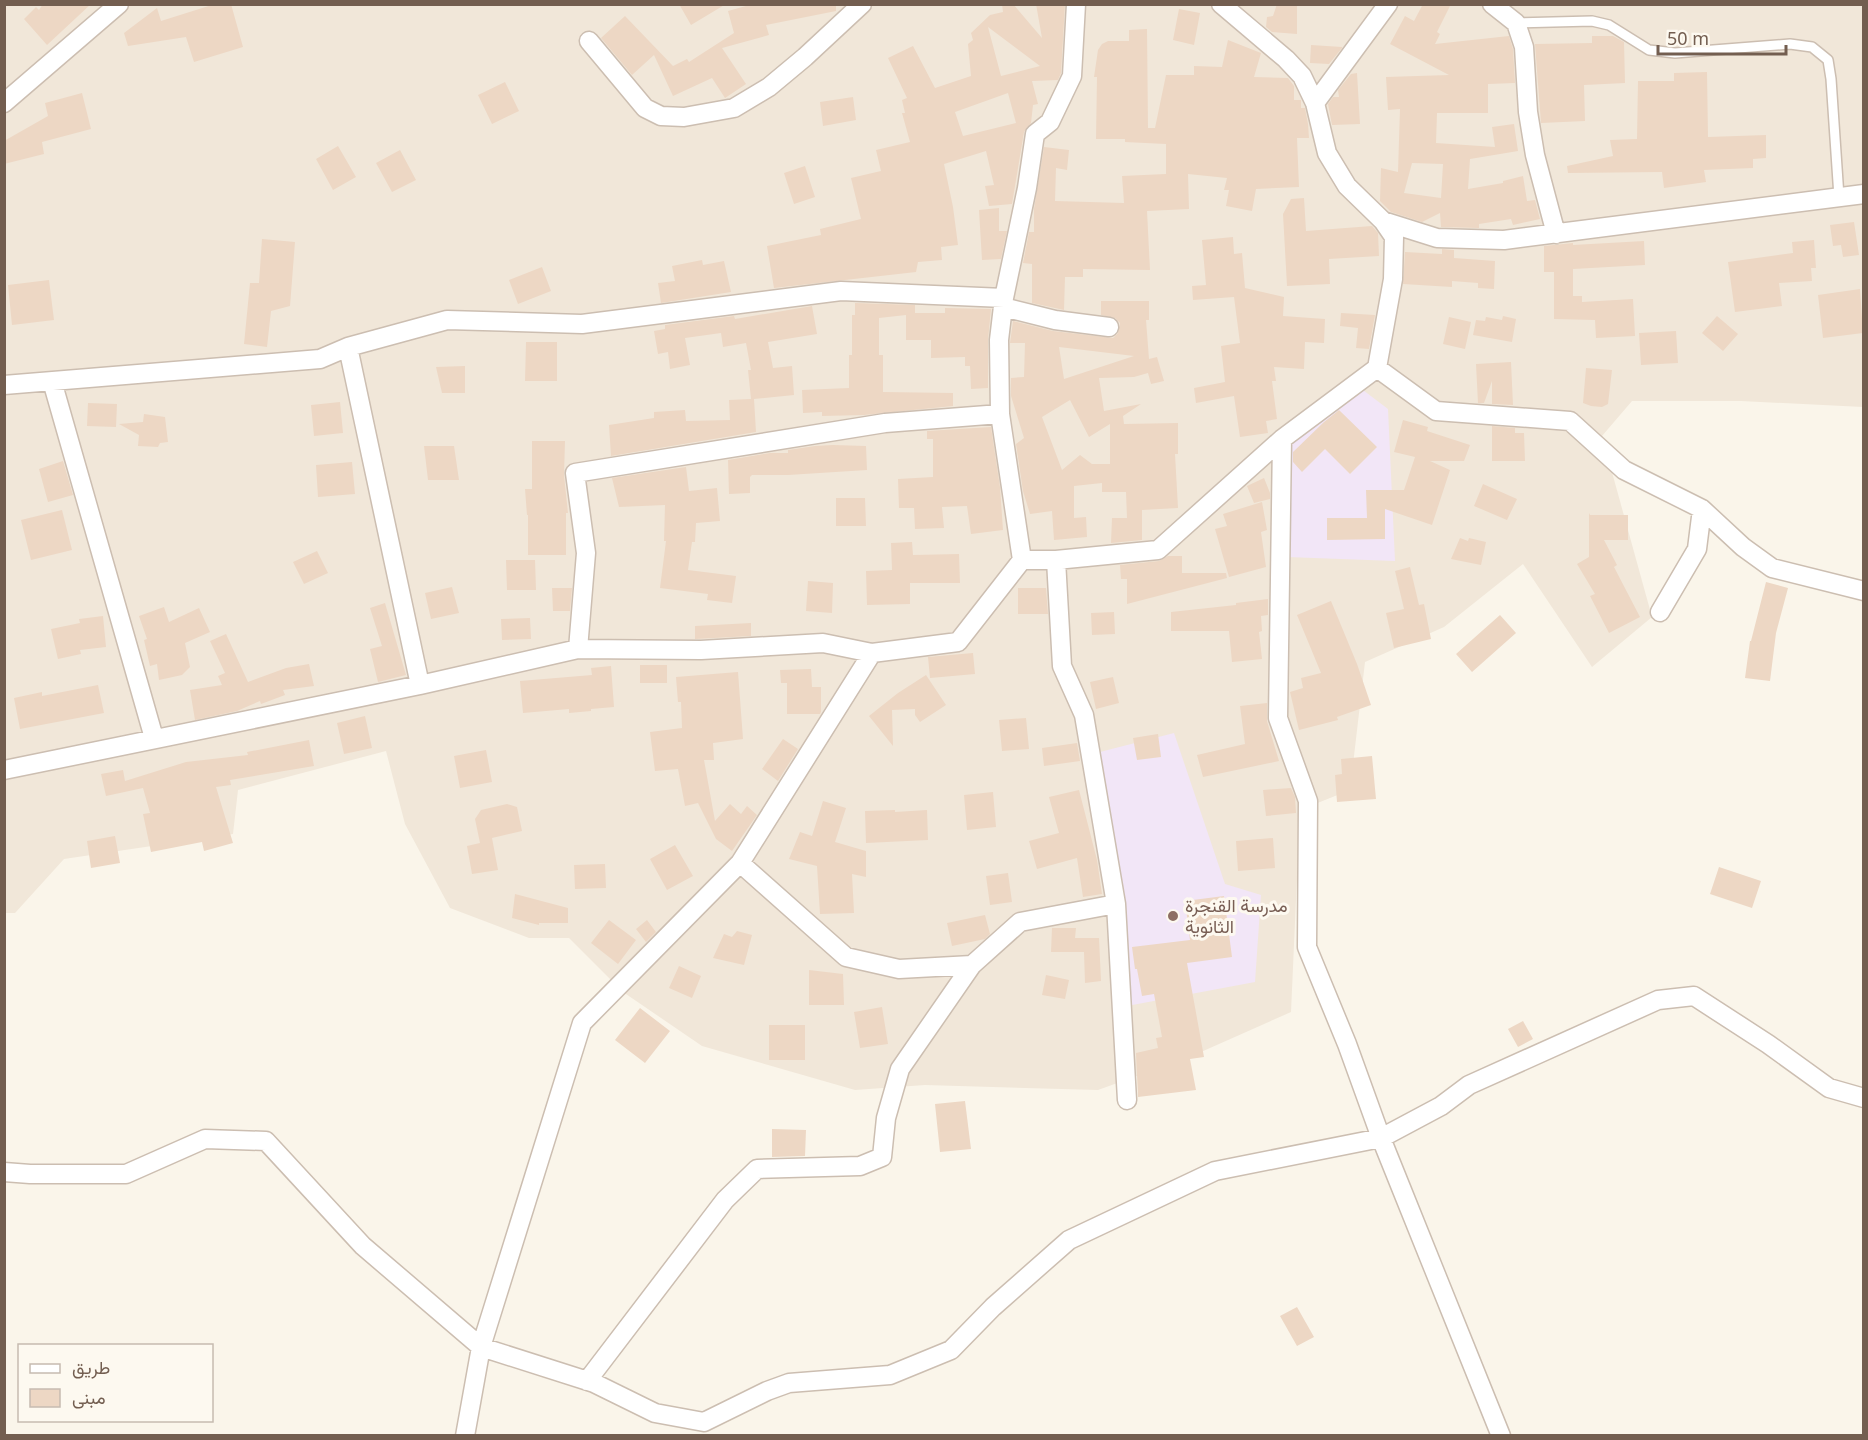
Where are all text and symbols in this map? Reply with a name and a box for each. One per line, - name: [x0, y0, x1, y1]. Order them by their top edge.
- scale bar: [1658, 18, 1786, 56]
- text: 50 m: [1667, 26, 1709, 50]
- place label: مدرسة القنجرة الثانوية: [1185, 893, 1288, 938]
- marker: مدرسة القنجرة الثانوية: [1166, 909, 1180, 923]
- legend: [18, 1344, 213, 1422]
- text: طريق: [72, 1355, 110, 1379]
- text: مبنى: [72, 1385, 106, 1409]

